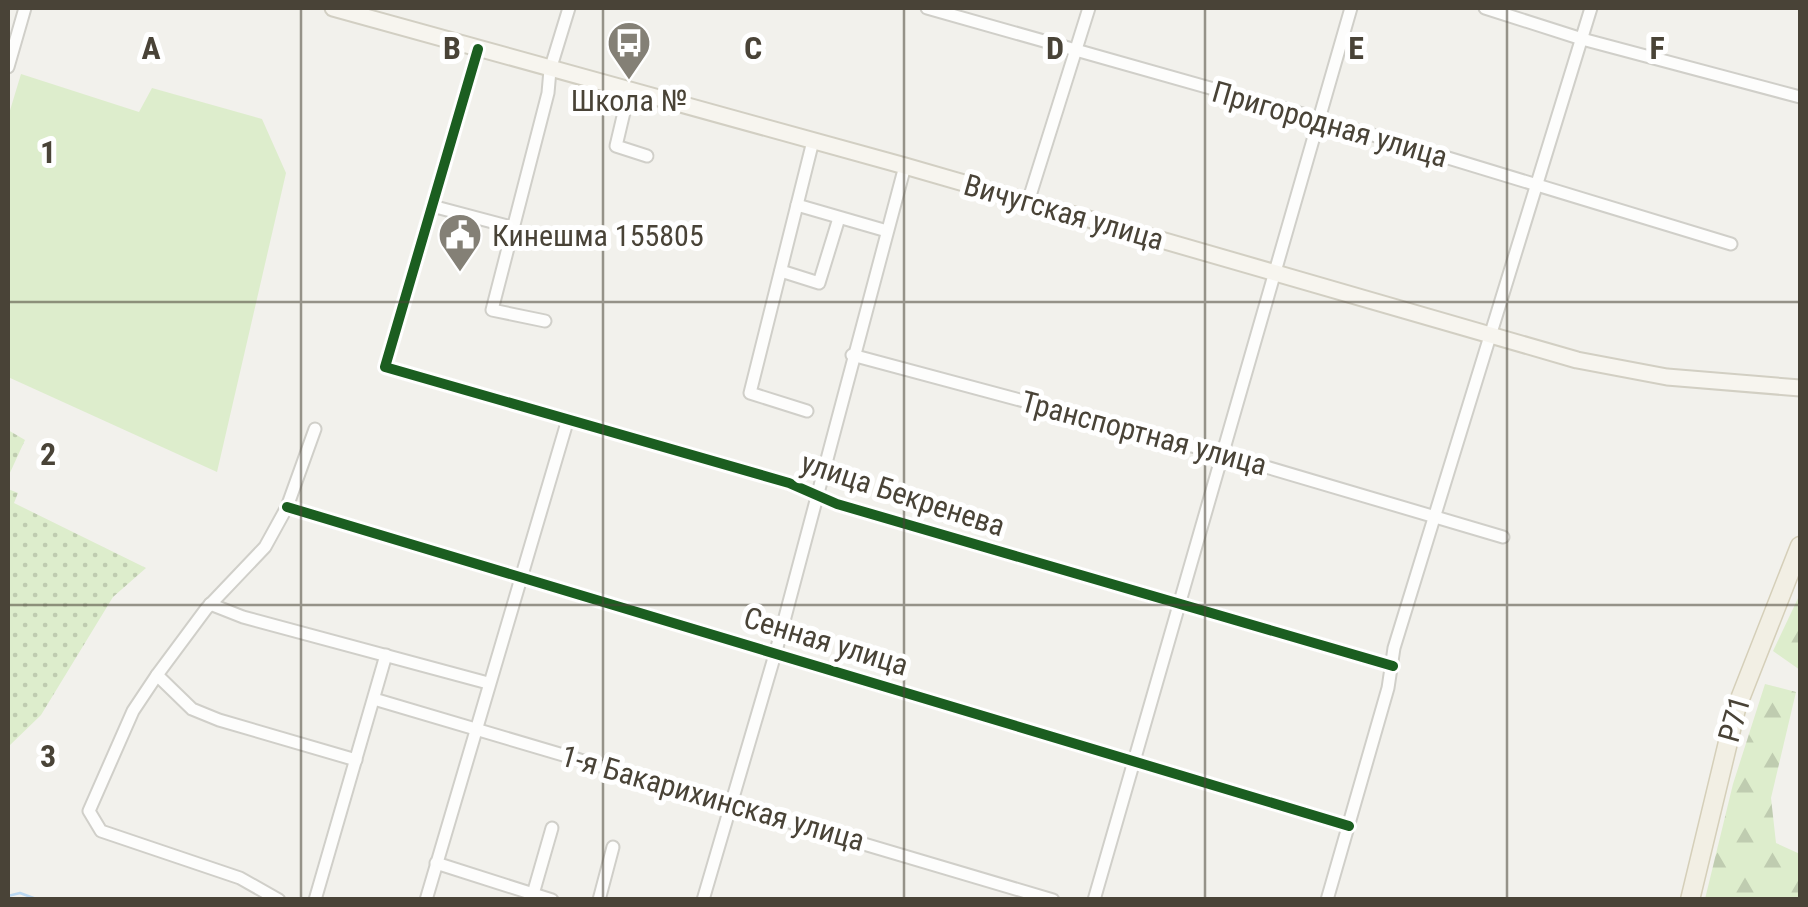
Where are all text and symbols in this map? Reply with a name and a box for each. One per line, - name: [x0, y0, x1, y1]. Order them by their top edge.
- bus stop icon: Школа №: [606, 20, 652, 81]
- text: A: [141, 29, 161, 67]
- text: B: [443, 29, 461, 67]
- text: C: [744, 29, 762, 67]
- text: D: [1046, 29, 1064, 67]
- text: E: [1348, 29, 1364, 67]
- text: F: [1649, 29, 1665, 67]
- street label: Пригородная улица: [1208, 74, 1452, 174]
- place label: Школа №: [571, 83, 687, 118]
- text: 1: [40, 133, 56, 171]
- street label: Вичугская улица: [960, 167, 1168, 257]
- public building icon: Кинешма 155805: [437, 212, 483, 273]
- place label: Кинешма 155805: [492, 218, 704, 253]
- street label: Транспортная улица: [1017, 383, 1271, 483]
- text: 2: [40, 435, 56, 473]
- street label: улица Бекренева: [797, 445, 1009, 543]
- street label: Сенная улица: [740, 599, 912, 683]
- street label: Р71: [1711, 692, 1757, 746]
- text: 3: [40, 737, 56, 775]
- street label: 1-я Бакарихинская улица: [557, 738, 869, 858]

